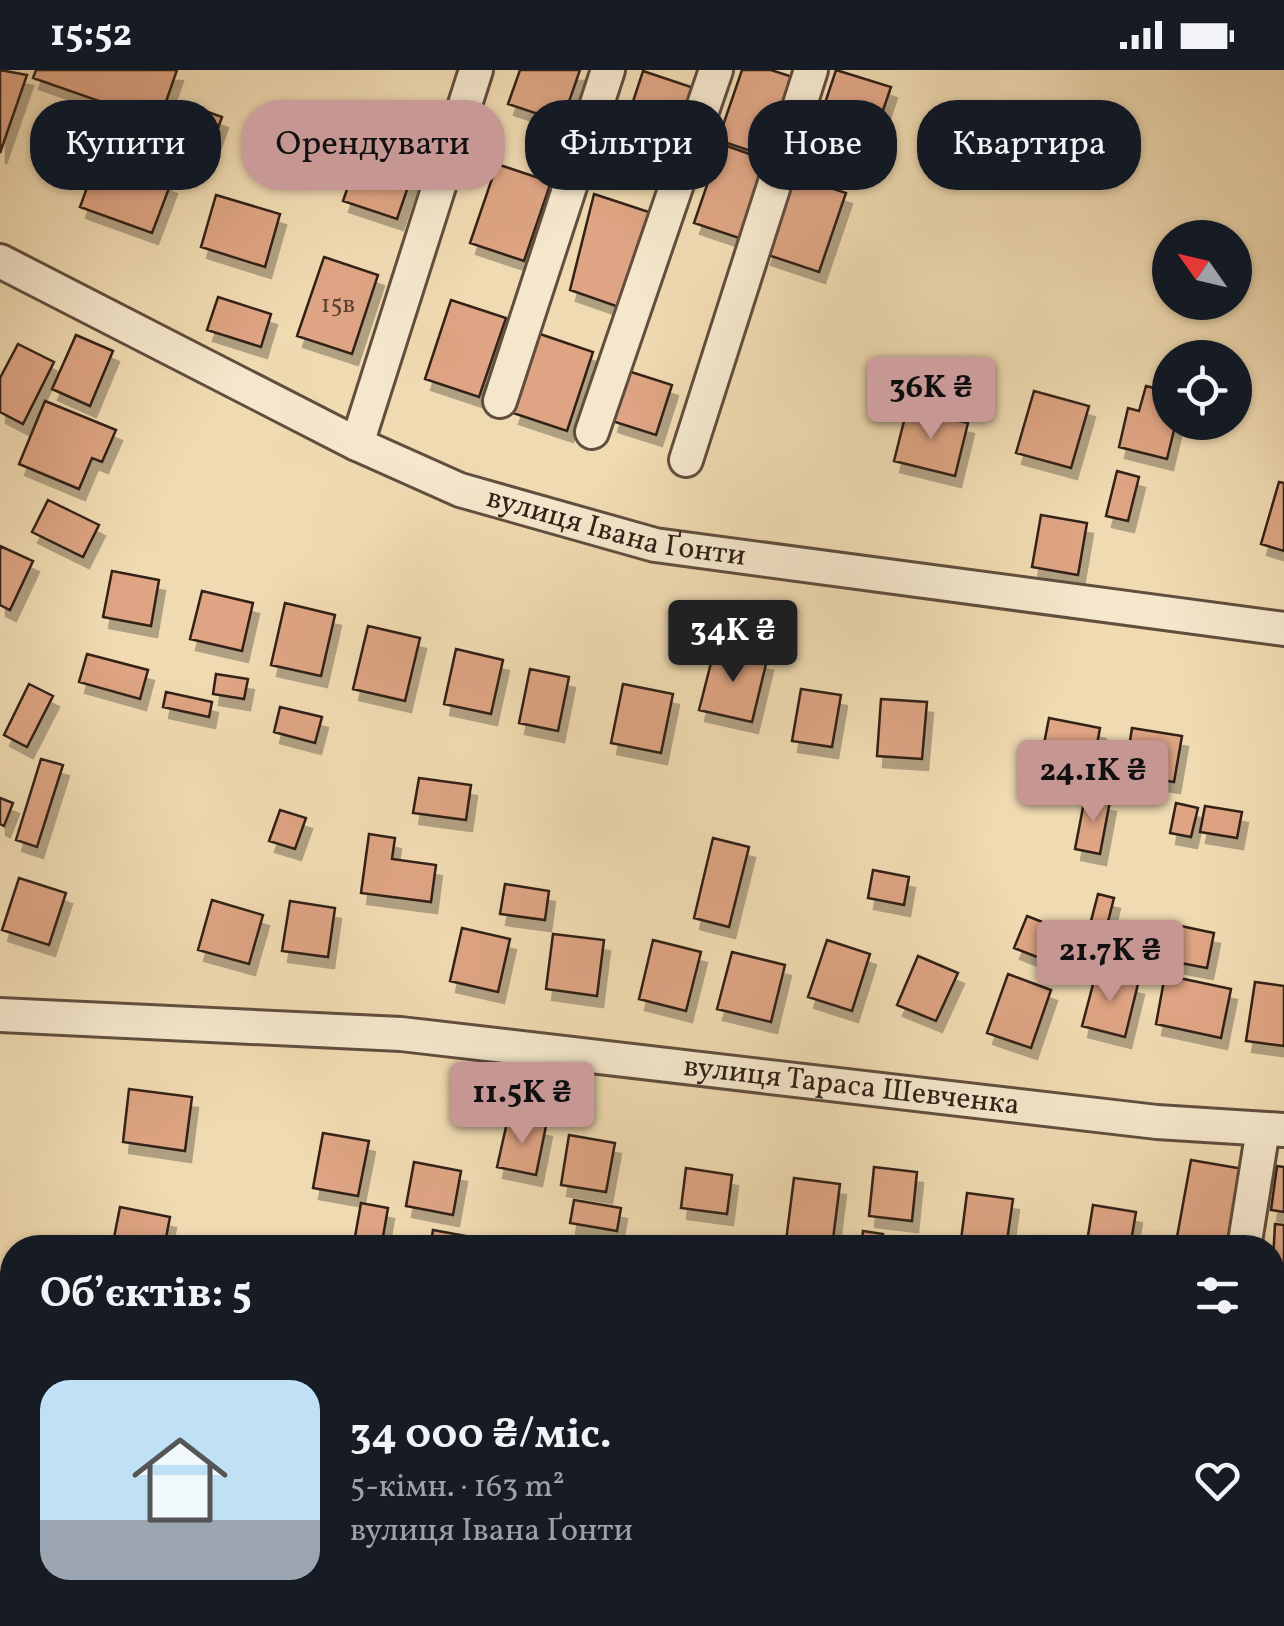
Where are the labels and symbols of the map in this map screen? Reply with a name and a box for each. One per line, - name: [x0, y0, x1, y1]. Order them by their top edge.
- north arrow: [1152, 220, 1252, 320]
- house number: 15в: [321, 288, 355, 323]
- pin: 36K ₴: [861, 357, 1001, 442]
- street label: вулиця Івана Ґонти: [482, 477, 748, 578]
- pin: 34K ₴: [663, 600, 803, 685]
- pin: 24.1K ₴: [1001, 740, 1185, 825]
- pin: 21.7K ₴: [1018, 920, 1202, 1005]
- street label: вулиця Тараса Шевченка: [681, 1046, 1022, 1127]
- pin: 11.5K ₴: [430, 1062, 614, 1147]

